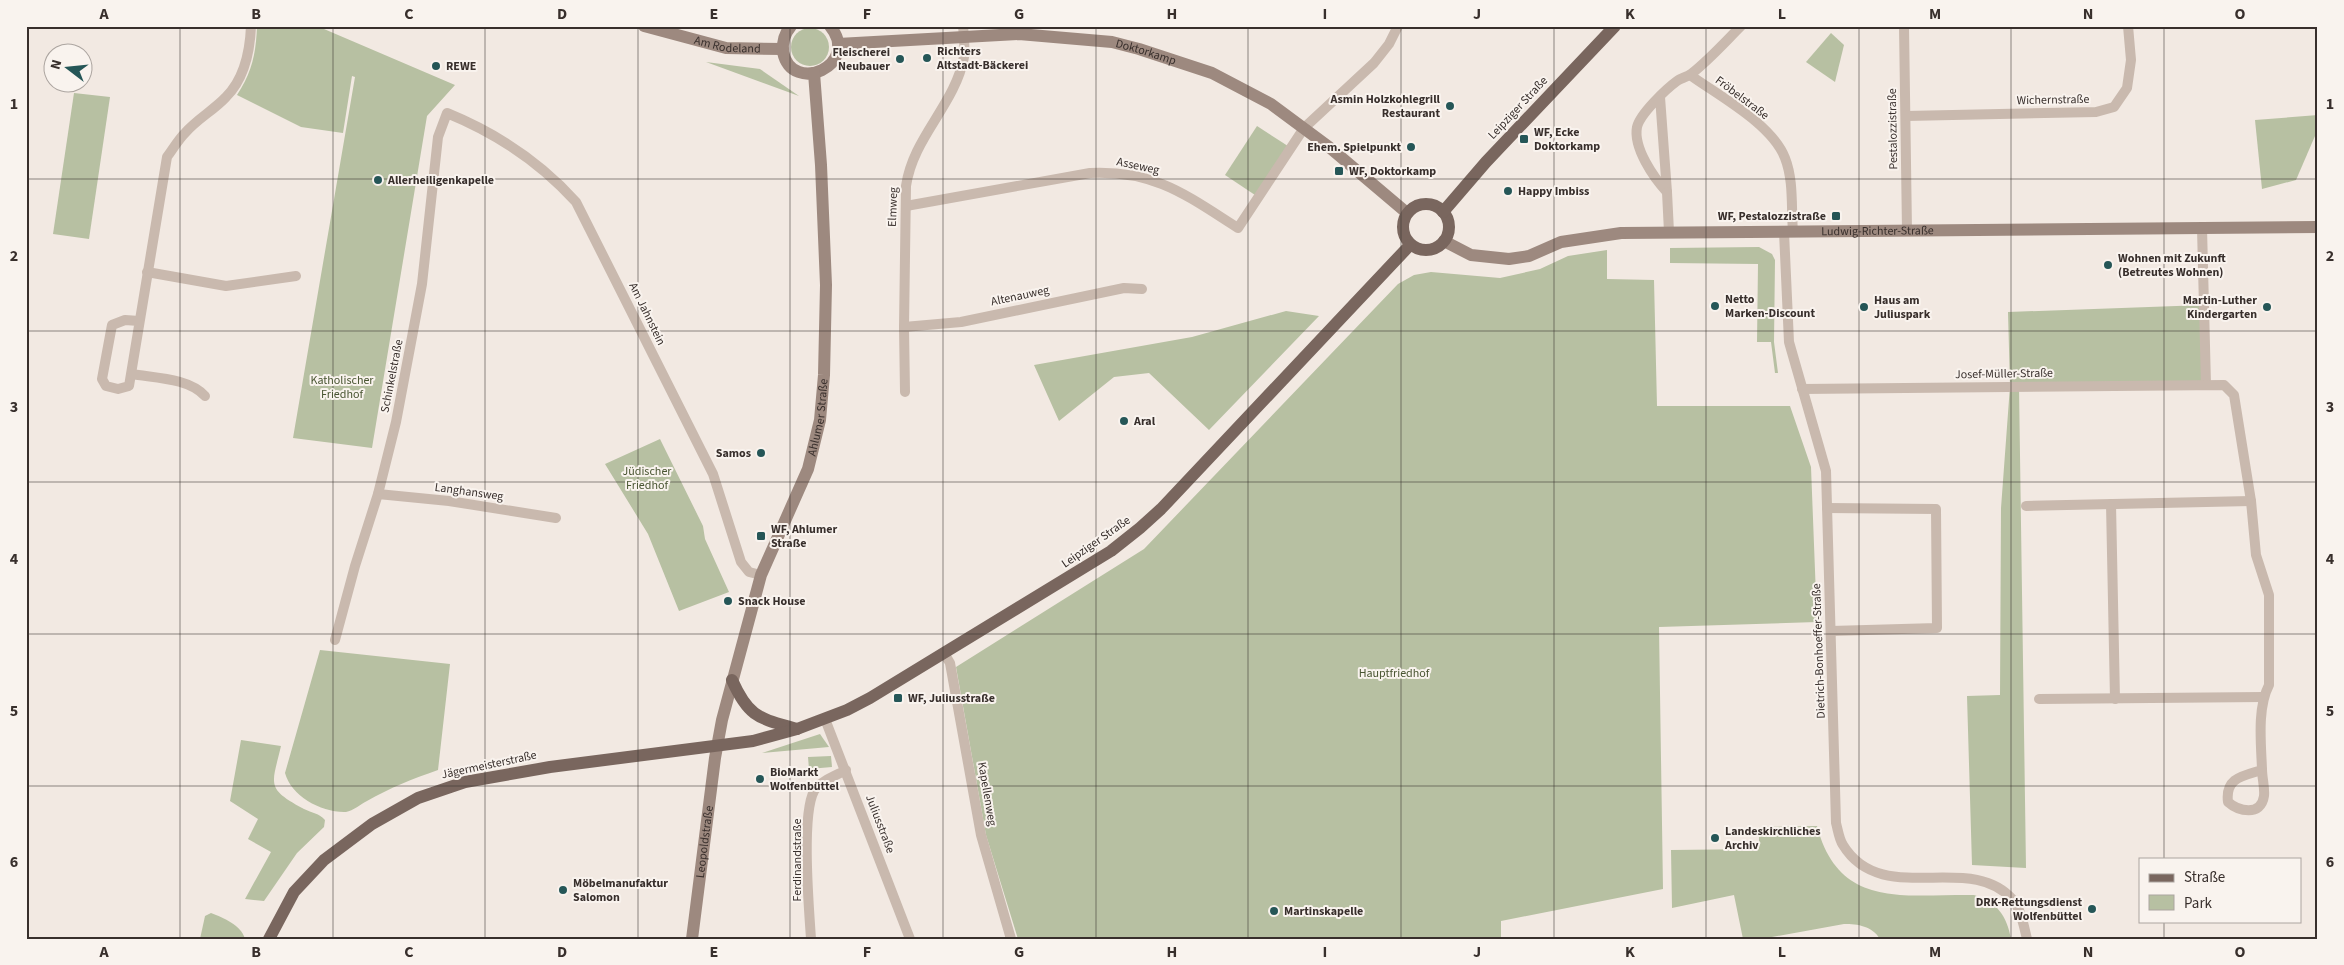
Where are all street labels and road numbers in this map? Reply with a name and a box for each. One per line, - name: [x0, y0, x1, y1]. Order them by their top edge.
- street label: Am Rodeland: [692, 31, 761, 57]
- street label: Doktorkamp: [1114, 35, 1179, 69]
- street label: Fröbelstraße: [1712, 72, 1773, 124]
- street label: Leipziger Straße: [1484, 73, 1552, 143]
- street label: Pestalozzistraße: [1884, 88, 1902, 170]
- street label: Wichernstraße: [2017, 91, 2090, 109]
- street label: Asseweg: [1115, 153, 1161, 179]
- street label: Elmweg: [884, 187, 902, 227]
- street label: Ludwig-Richter-Straße: [1821, 222, 1934, 240]
- street label: Am Jahnstein: [624, 280, 670, 348]
- street label: Altenauweg: [989, 282, 1051, 310]
- street label: Schinkelstraße: [377, 338, 407, 414]
- street label: Josef-Müller-Straße: [1955, 365, 2053, 383]
- street label: Ahlumer Straße: [803, 378, 832, 458]
- street label: Langhansweg: [434, 479, 504, 505]
- street label: Leipziger Straße: [1058, 512, 1134, 572]
- street label: Dietrich-Bonhoeffer-Straße: [1808, 583, 1830, 719]
- street label: Jägermeisterstraße: [440, 747, 538, 783]
- street label: Kapellenweg: [973, 761, 1001, 827]
- street label: Juliusstraße: [861, 792, 899, 856]
- street label: Leopoldstraße: [691, 805, 717, 879]
- street label: Ferdinandstraße: [789, 819, 806, 901]

